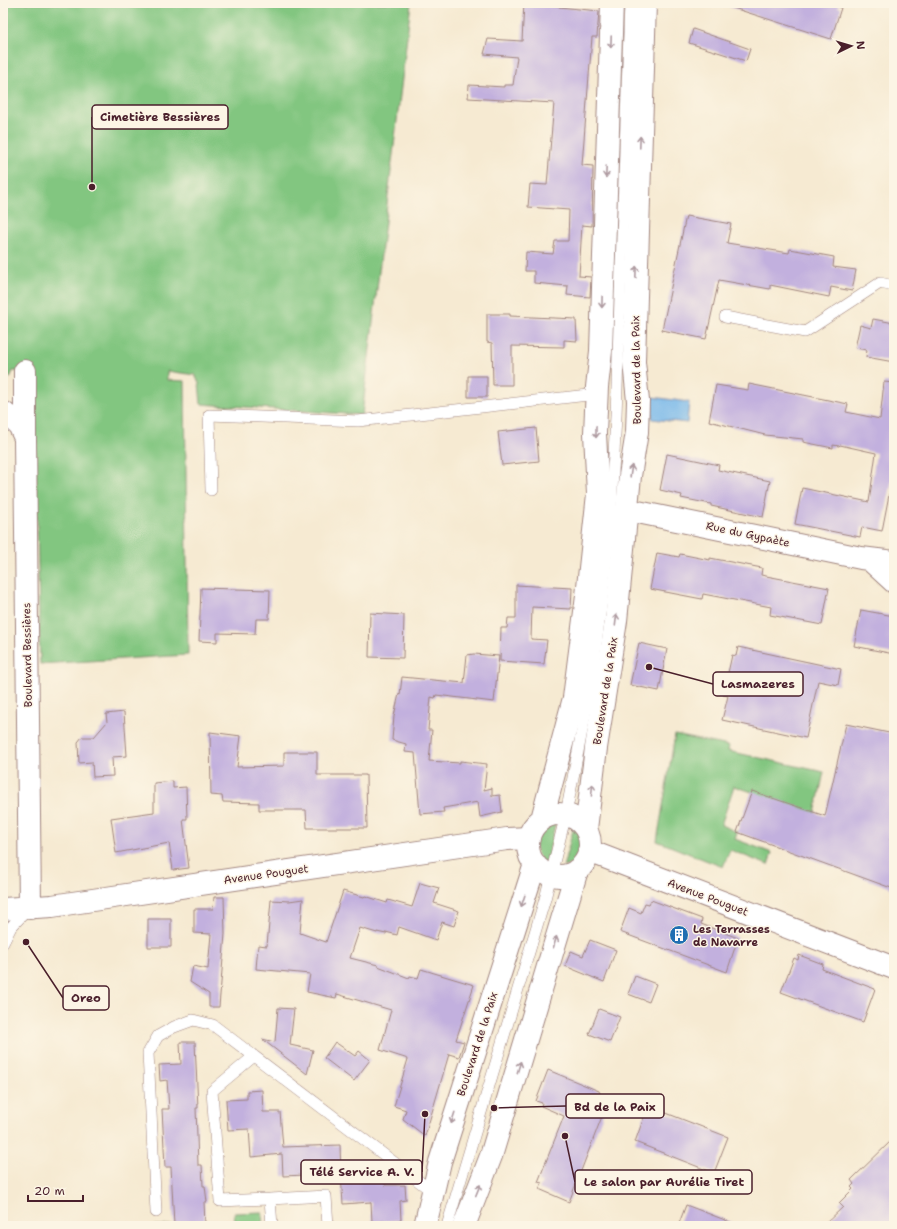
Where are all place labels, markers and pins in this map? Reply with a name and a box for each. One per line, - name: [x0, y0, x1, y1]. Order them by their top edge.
- callout: Cimetière Bessières: [92, 105, 228, 129]
- callout: Lasmazeres: [713, 672, 803, 696]
- place label: Les Terrasses de Navarre: [693, 922, 770, 950]
- building icon: Les Terrasses de Navarre: [668, 924, 690, 946]
- callout: Oreo: [63, 986, 109, 1010]
- callout: Bd de la Paix: [566, 1094, 664, 1118]
- callout: Télé Service A. V.: [301, 1160, 422, 1184]
- callout: Le salon par Aurélie Tiret: [575, 1170, 752, 1194]

